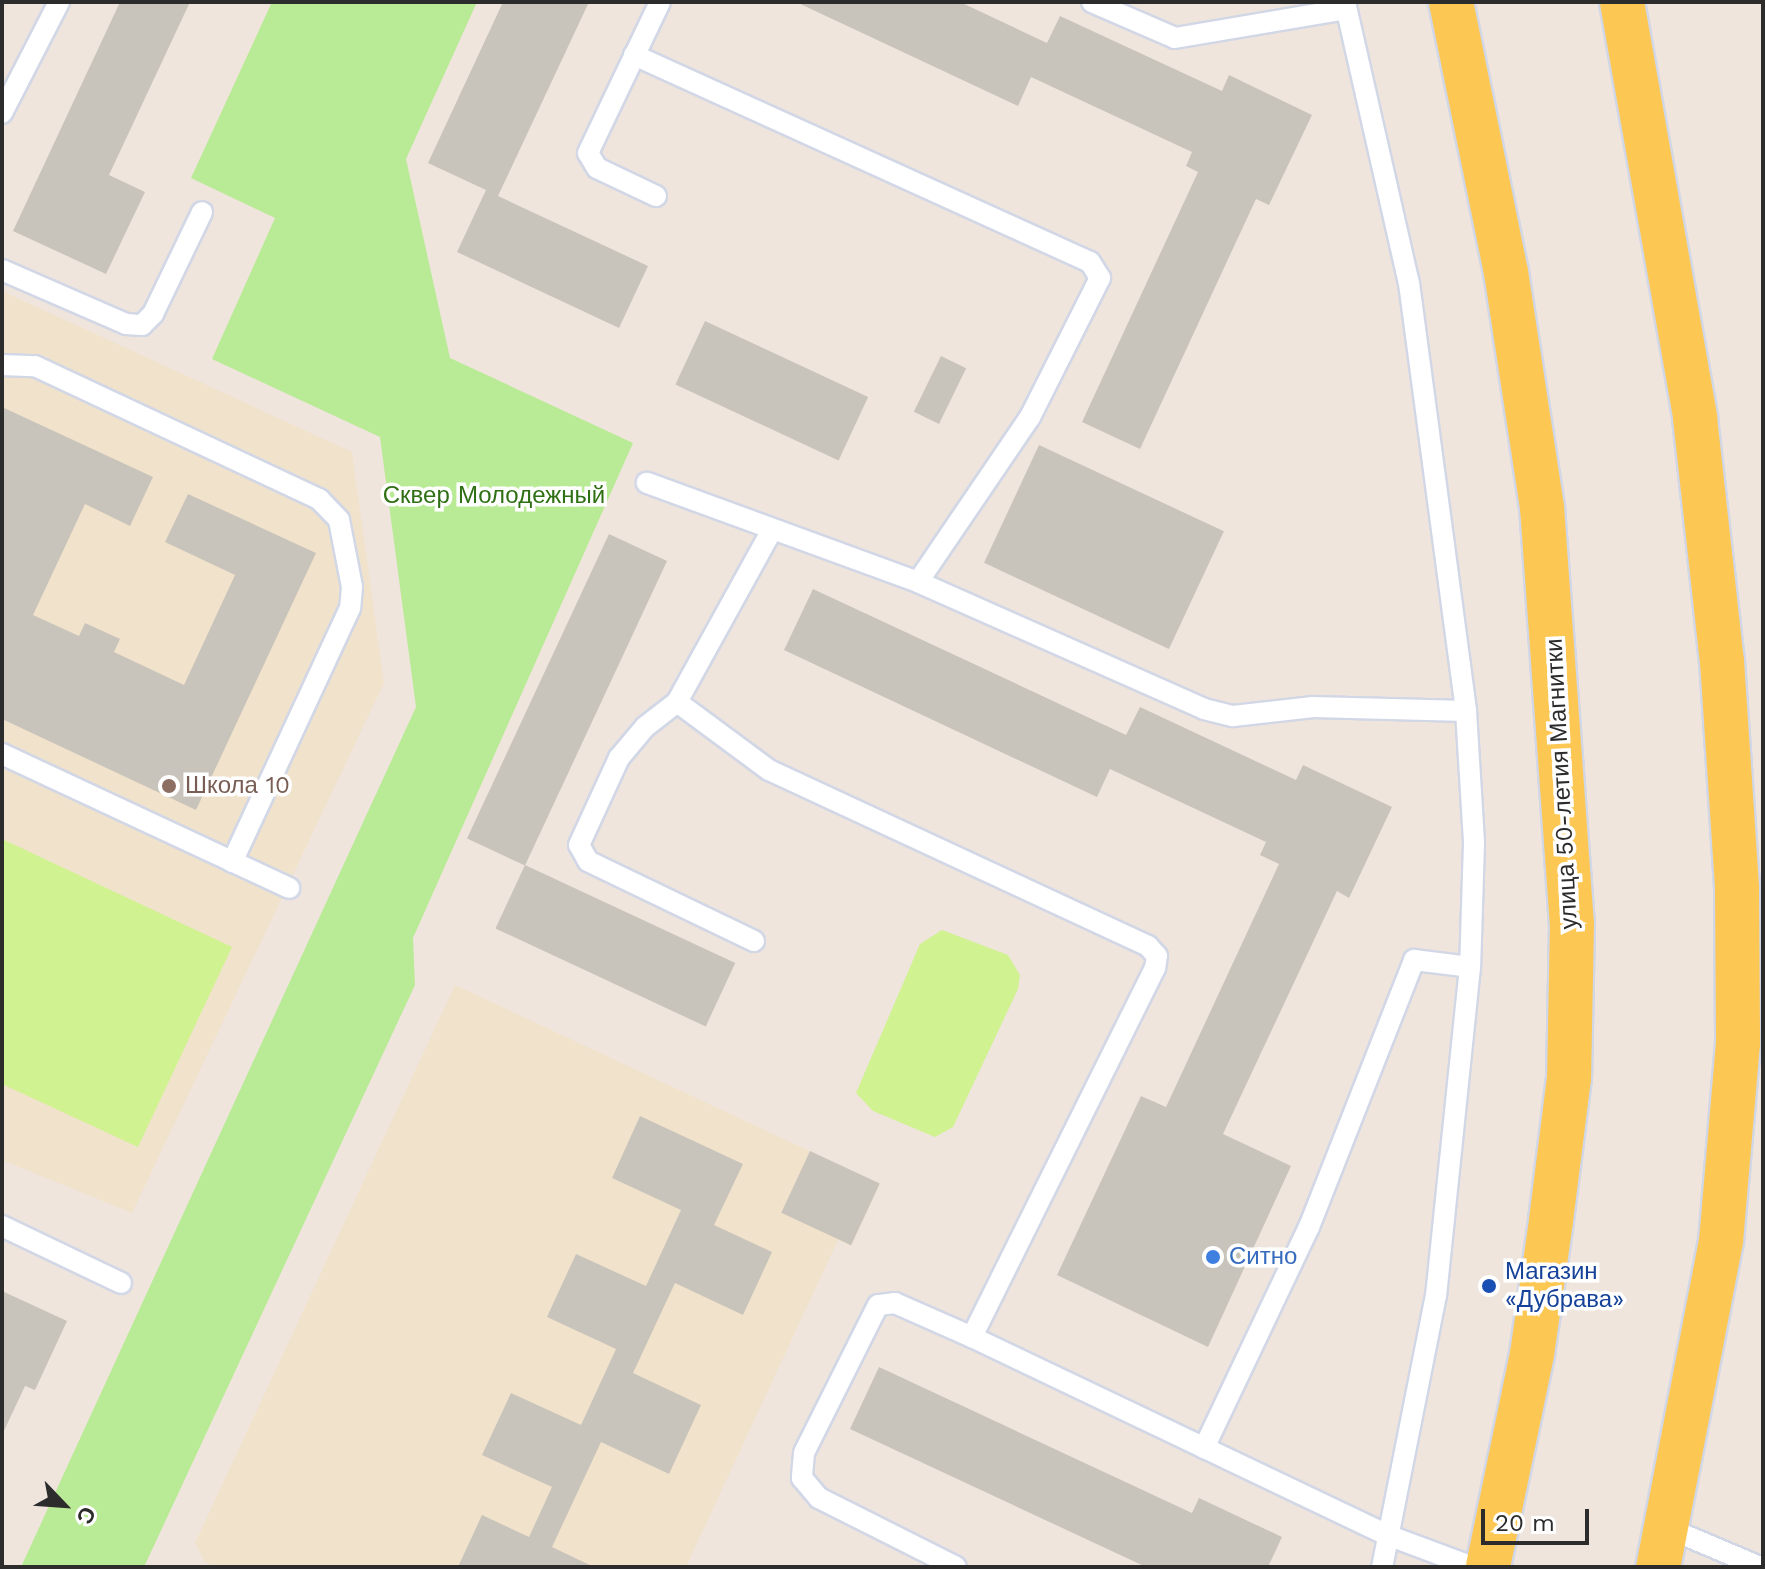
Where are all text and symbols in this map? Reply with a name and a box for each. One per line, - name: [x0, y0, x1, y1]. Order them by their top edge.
- park label: Сквер Молодежный: [383, 482, 605, 510]
- street label: улица 50-летия Магнитки: [1540, 638, 1584, 930]
- place label: Школа 10: [185, 772, 290, 800]
- marker: Школа 10: [160, 777, 178, 795]
- place label: Ситно: [1229, 1243, 1297, 1271]
- marker: Ситно: [1204, 1248, 1222, 1266]
- place label: Магазин «Дубрава»: [1505, 1258, 1624, 1314]
- marker: Магазин «Дубрава»: [1480, 1277, 1498, 1295]
- north arrow: [24, 1465, 104, 1545]
- scale bar: [1485, 1493, 1593, 1543]
- text: С: [72, 1503, 101, 1528]
- text: 20 m: [1495, 1509, 1555, 1537]

